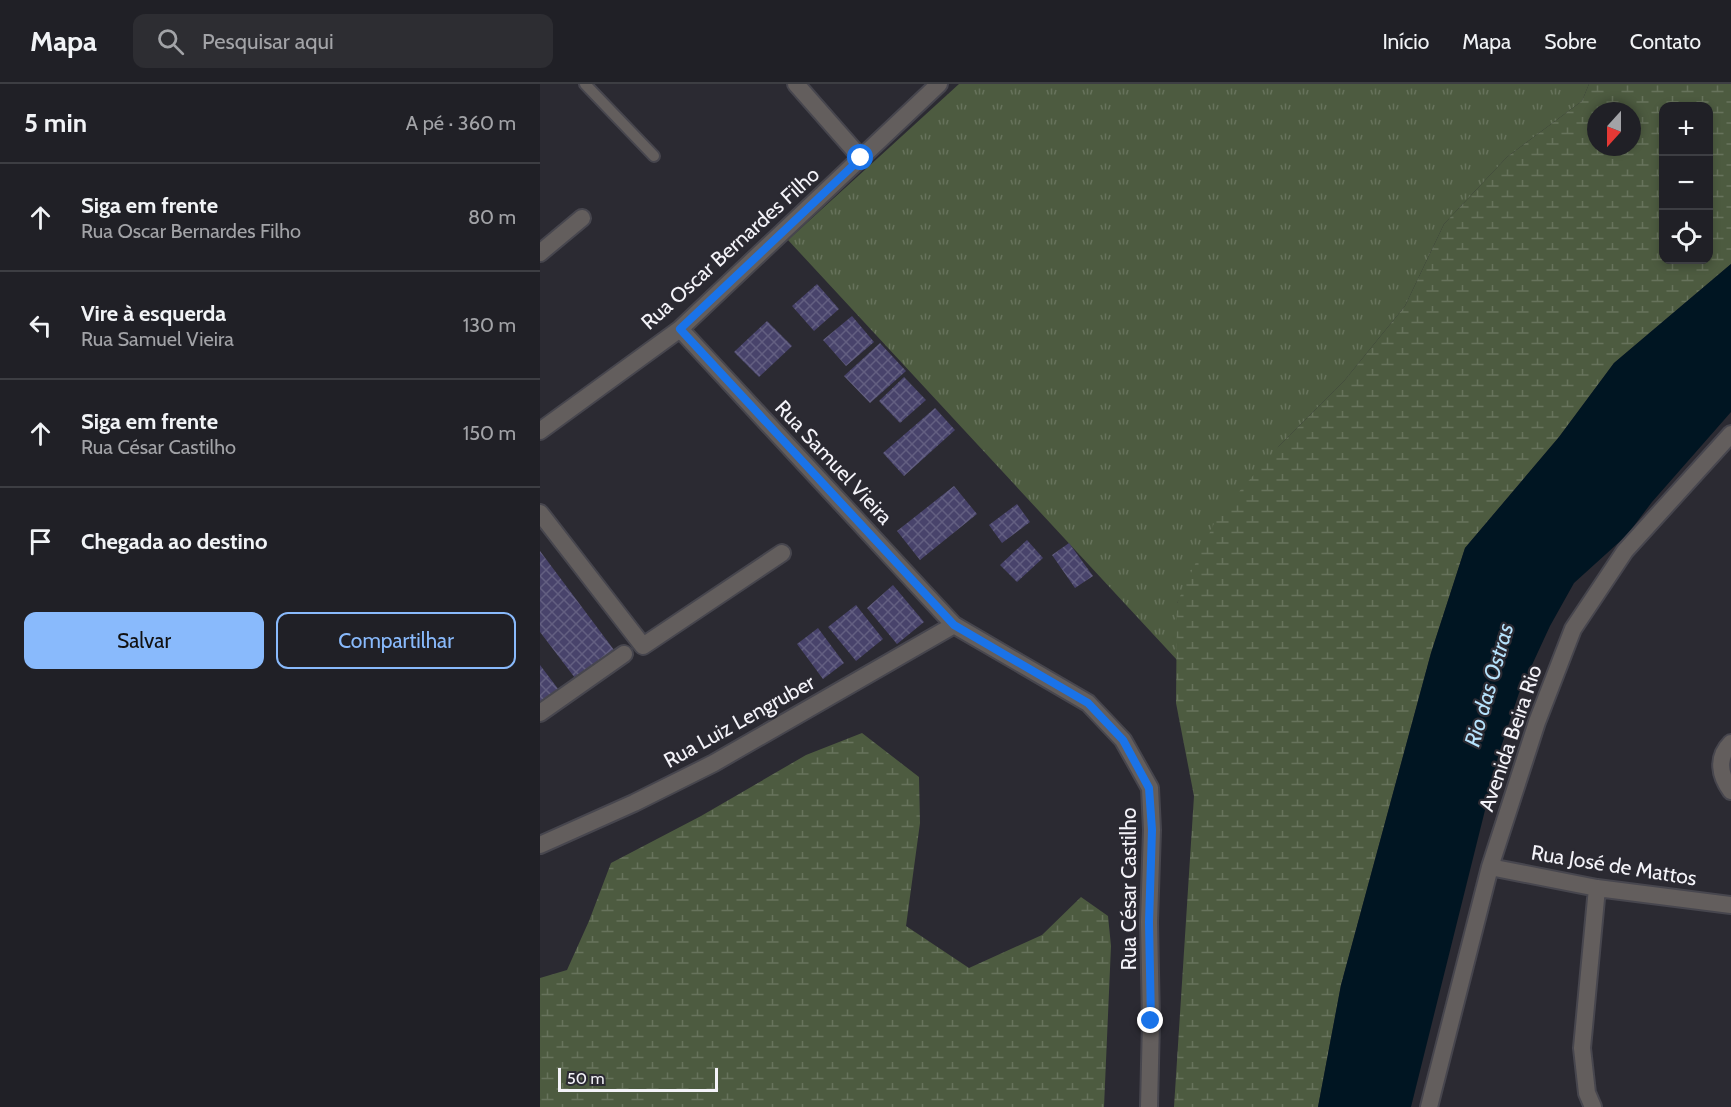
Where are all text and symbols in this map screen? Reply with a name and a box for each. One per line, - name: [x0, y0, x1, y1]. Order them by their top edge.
- search box: [133, 14, 553, 68]
- text: Mapa: [30, 24, 97, 58]
- icon: search: [154, 25, 187, 58]
- text: Pesquisar aqui: [202, 28, 334, 55]
- text: Início: [1382, 29, 1429, 54]
- text: Mapa: [1462, 29, 1511, 54]
- text: Sobre: [1544, 29, 1597, 54]
- text: Contato: [1630, 29, 1701, 54]
- north arrow: [1587, 102, 1641, 156]
- map controls: [1659, 102, 1713, 264]
- button: +: [1659, 102, 1713, 156]
- text: 5 min: [24, 107, 87, 139]
- text: A pé · 360 m: [406, 111, 516, 135]
- route start: [847, 144, 873, 170]
- button: −: [1659, 156, 1713, 210]
- street label: Rua Oscar Bernardes Filho: [636, 161, 824, 335]
- text: Siga em frente: [81, 192, 218, 219]
- icon: ahead: [24, 201, 57, 234]
- text: 80 m: [468, 205, 516, 229]
- button: locate: [1659, 210, 1713, 264]
- text: Rua Oscar Bernardes Filho: [81, 219, 301, 243]
- text: Vire à esquerda: [81, 300, 226, 327]
- icon: left: [24, 309, 57, 342]
- text: 130 m: [463, 313, 516, 337]
- text: Rua Samuel Vieira: [81, 327, 234, 351]
- street label: Rua Samuel Vieira: [770, 395, 898, 529]
- text: Siga em frente: [81, 408, 218, 435]
- icon: ahead: [24, 417, 57, 450]
- text: 150 m: [463, 421, 516, 445]
- text: Rua César Castilho: [81, 435, 236, 459]
- icon: arrive: [24, 525, 57, 558]
- text: Chegada ao destino: [81, 528, 267, 555]
- button: Salvar: [24, 612, 264, 669]
- button: Compartilhar: [276, 612, 516, 669]
- water label: Rio das Ostras: [1459, 620, 1520, 750]
- street label: Avenida Beira Rio: [1473, 661, 1547, 815]
- street label: Rua Luiz Lengruber: [659, 669, 819, 773]
- street label: Rua César Castilho: [1116, 808, 1141, 970]
- street label: Rua José de Mattos: [1529, 840, 1699, 890]
- route end: [1137, 1007, 1163, 1033]
- scale bar: [558, 1065, 718, 1092]
- text: 50 m: [567, 1069, 604, 1088]

